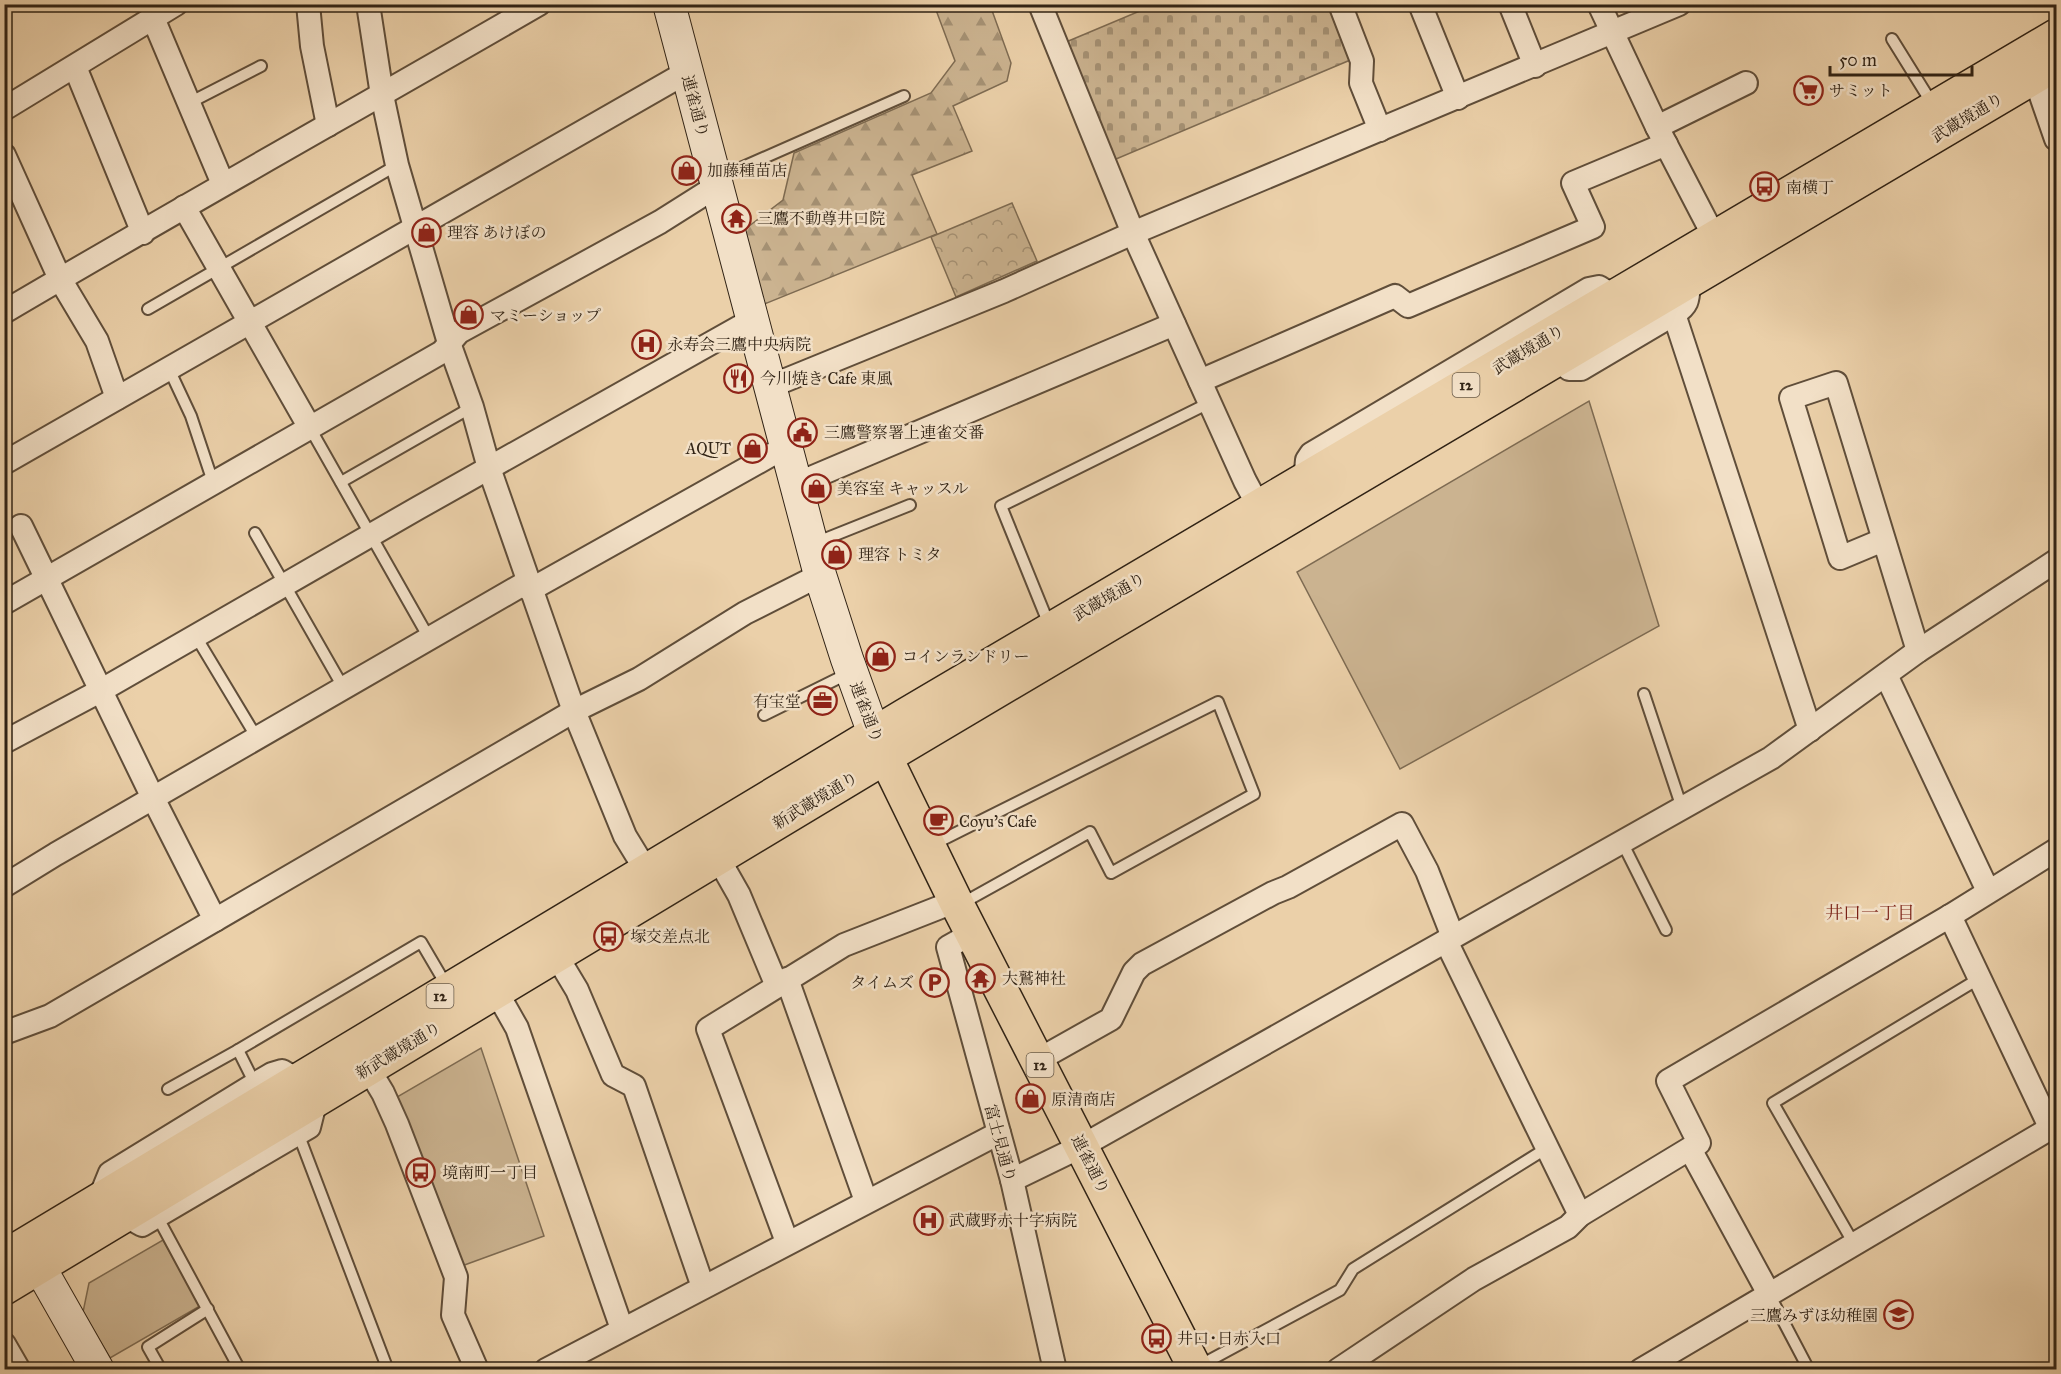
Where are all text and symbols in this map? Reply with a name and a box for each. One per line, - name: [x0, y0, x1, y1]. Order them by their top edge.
- scale bar: [1830, 39, 1972, 77]
- text: 50 m: [1839, 49, 1877, 71]
- street label: 連雀通り: [678, 73, 713, 140]
- supermarket icon: サミット: [1792, 74, 1824, 106]
- place label: サミット: [1829, 81, 1893, 100]
- street label: 武蔵境通り: [1928, 89, 2006, 146]
- shop icon: 加藤種苗店: [670, 154, 702, 186]
- place label: 加藤種苗店: [707, 161, 787, 180]
- bus stop icon: 南横丁: [1749, 171, 1781, 203]
- place label: 南横丁: [1786, 178, 1834, 197]
- temple icon: 三鷹不動尊井口院: [720, 202, 752, 234]
- place label: 三鷹不動尊井口院: [757, 209, 885, 228]
- shop icon: 理容 あけぼの: [410, 216, 442, 248]
- place label: 理容 あけぼの: [447, 223, 546, 242]
- shop icon: マミーショップ: [453, 299, 485, 331]
- place label: マミーショップ: [490, 306, 601, 325]
- street label: 武蔵境通り: [1489, 321, 1567, 378]
- hospital icon: 永寿会三鷹中央病院: [630, 328, 662, 360]
- place label: 永寿会三鷹中央病院: [667, 335, 811, 354]
- restaurant icon: 今川焼き Cafe 東風: [723, 362, 755, 394]
- place label: 今川焼き Cafe 東風: [760, 369, 892, 388]
- road number: 12: [1452, 373, 1480, 397]
- public building icon: 三鷹警察署上連雀交番: [787, 416, 819, 448]
- place label: 三鷹警察署上連雀交番: [824, 423, 984, 442]
- shop icon: AQUT: [736, 432, 768, 464]
- place label: AQUT: [685, 439, 731, 458]
- shop icon: 美容室 キャッスル: [800, 472, 832, 504]
- place label: 美容室 キャッスル: [837, 479, 968, 498]
- shop icon: 理容 トミタ: [821, 538, 853, 570]
- place label: 理容 トミタ: [858, 545, 941, 564]
- street label: 武蔵境通り: [1070, 568, 1149, 625]
- shop icon: コインランドリー: [865, 640, 897, 672]
- place label: コインランドリー: [902, 647, 1030, 666]
- street label: 連雀通り: [846, 679, 887, 745]
- office icon: 有宝堂: [806, 685, 838, 717]
- place label: 有宝堂: [753, 692, 801, 711]
- street label: 新武蔵境通り: [769, 768, 861, 833]
- cafe icon: Coyu's Cafe: [922, 805, 954, 837]
- place label: Coyu's Cafe: [959, 812, 1037, 831]
- district label: 井口一丁目: [1825, 902, 1915, 924]
- bus stop icon: 塚交差点北: [593, 920, 625, 952]
- place label: 塚交差点北: [630, 927, 710, 946]
- temple icon: 大鷲神社: [965, 962, 997, 994]
- parking icon: タイムズ: [919, 966, 951, 998]
- place label: 大鷲神社: [1002, 969, 1066, 988]
- place label: タイムズ: [850, 973, 914, 992]
- road number: 12: [426, 984, 454, 1008]
- street label: 新武蔵境通り: [352, 1018, 444, 1083]
- road number: 12: [1026, 1053, 1054, 1077]
- shop icon: 原清商店: [1014, 1083, 1046, 1115]
- place label: 原清商店: [1051, 1090, 1115, 1109]
- street label: 富士見通り: [981, 1102, 1020, 1184]
- street label: 連雀通り: [1068, 1131, 1114, 1197]
- bus stop icon: 境南町一丁目: [405, 1156, 437, 1188]
- place label: 境南町一丁目: [442, 1163, 538, 1182]
- hospital icon: 武蔵野赤十字病院: [912, 1204, 944, 1236]
- place label: 武蔵野赤十字病院: [949, 1211, 1077, 1230]
- school or university icon: 三鷹みずほ幼稚園: [1883, 1299, 1915, 1331]
- place label: 三鷹みずほ幼稚園: [1750, 1306, 1878, 1325]
- bus stop icon: 井口･日赤入口: [1140, 1322, 1172, 1354]
- place label: 井口･日赤入口: [1177, 1329, 1281, 1348]

